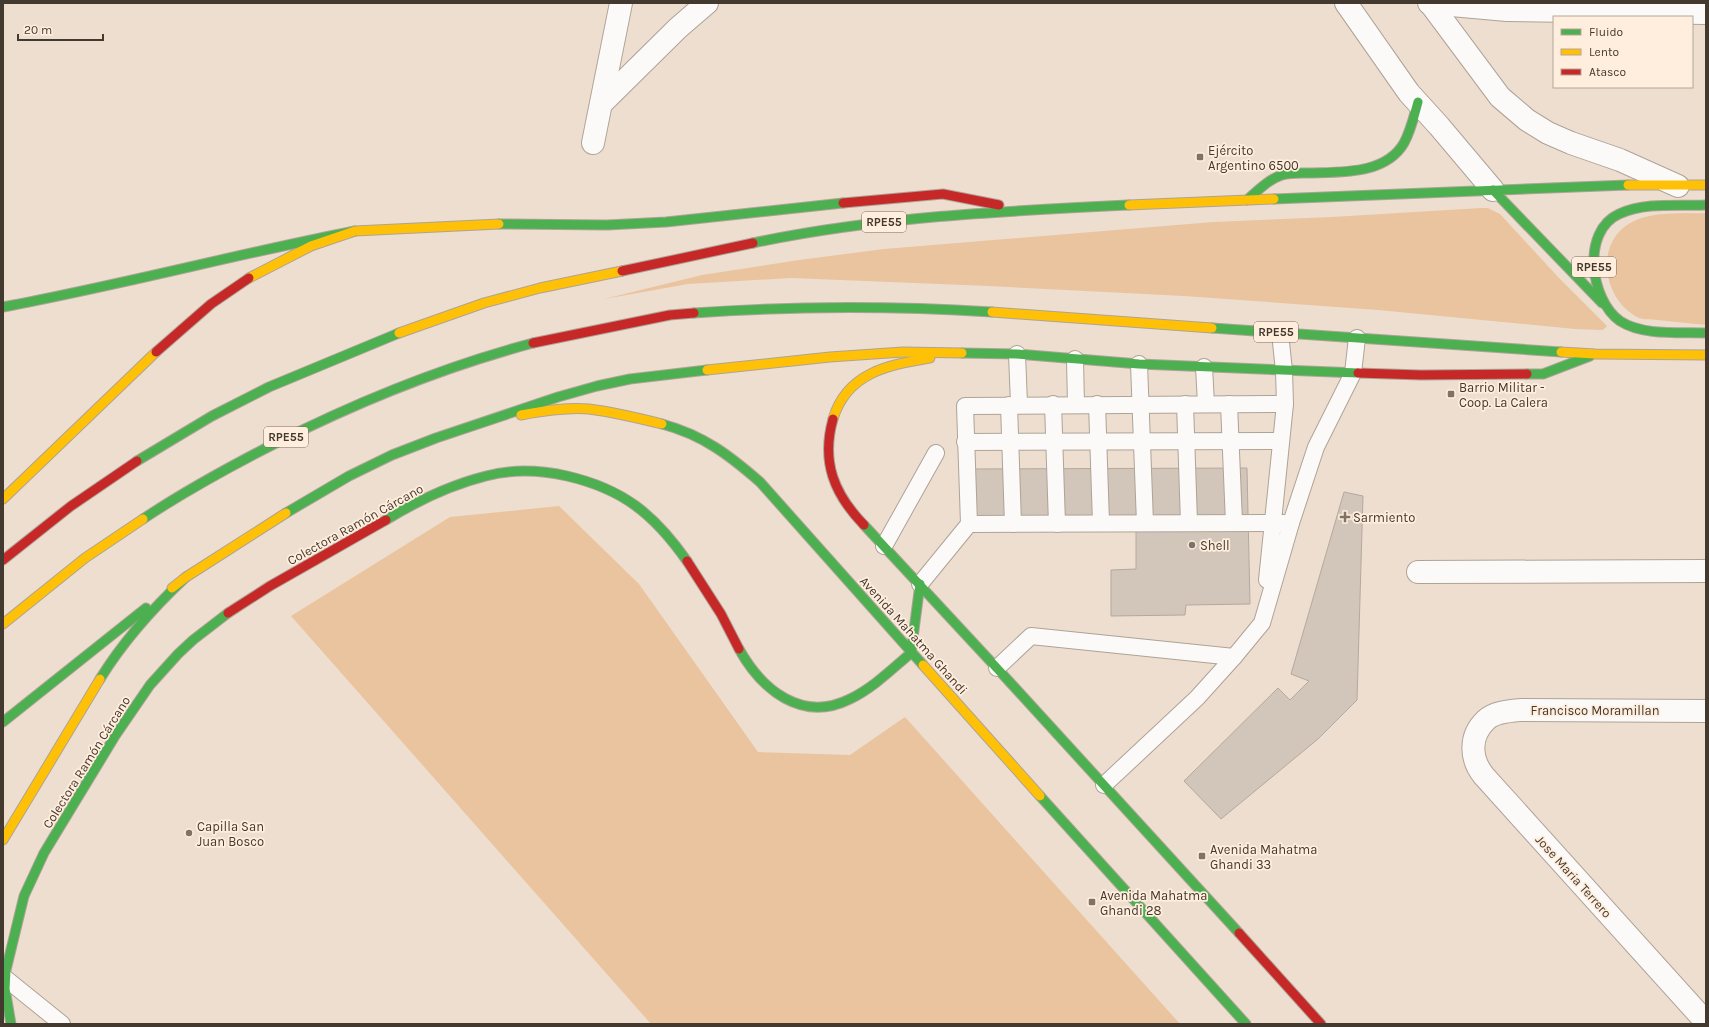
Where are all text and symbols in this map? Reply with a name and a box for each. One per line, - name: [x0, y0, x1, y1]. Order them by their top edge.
- scale bar: [18, 16, 103, 42]
- legend: [1553, 16, 1693, 88]
- text: 20 m: [24, 23, 52, 37]
- text: Fluido: [1589, 25, 1623, 39]
- text: Lento: [1589, 45, 1619, 59]
- text: Atasco: [1589, 65, 1626, 79]
- place label: Ejército Argentino 6500: [1208, 143, 1299, 173]
- marker: Ejército Argentino 6500: [1195, 152, 1205, 162]
- road number: RPE55: [862, 212, 906, 232]
- road number: RPE55: [1572, 257, 1616, 277]
- road number: RPE55: [1254, 322, 1298, 342]
- place label: Barrio Militar - Coop. La Calera: [1459, 380, 1548, 410]
- marker: Barrio Militar - Coop. La Calera: [1446, 389, 1456, 399]
- road number: RPE55: [264, 427, 308, 447]
- street label: Colectora Ramón Cárcano: [285, 481, 426, 568]
- place label: Sarmiento: [1353, 510, 1415, 525]
- marker: Sarmiento: [1340, 512, 1350, 522]
- place label: Shell: [1200, 538, 1230, 553]
- marker: Shell: [1187, 540, 1197, 550]
- street label: Avenida Mahatma Ghandi: [857, 573, 971, 697]
- street label: Colectora Ramón Cárcano: [40, 693, 133, 831]
- street label: Francisco Moramillan: [1530, 703, 1660, 718]
- place label: Capilla San Juan Bosco: [197, 819, 264, 849]
- marker: Capilla San Juan Bosco: [184, 828, 194, 838]
- street label: Jose Maria Terrero: [1533, 832, 1615, 921]
- place label: Avenida Mahatma Ghandi 33: [1210, 842, 1317, 872]
- marker: Avenida Mahatma Ghandi 33: [1197, 851, 1207, 861]
- place label: Avenida Mahatma Ghandi 28: [1100, 888, 1207, 918]
- marker: Avenida Mahatma Ghandi 28: [1087, 897, 1097, 907]

